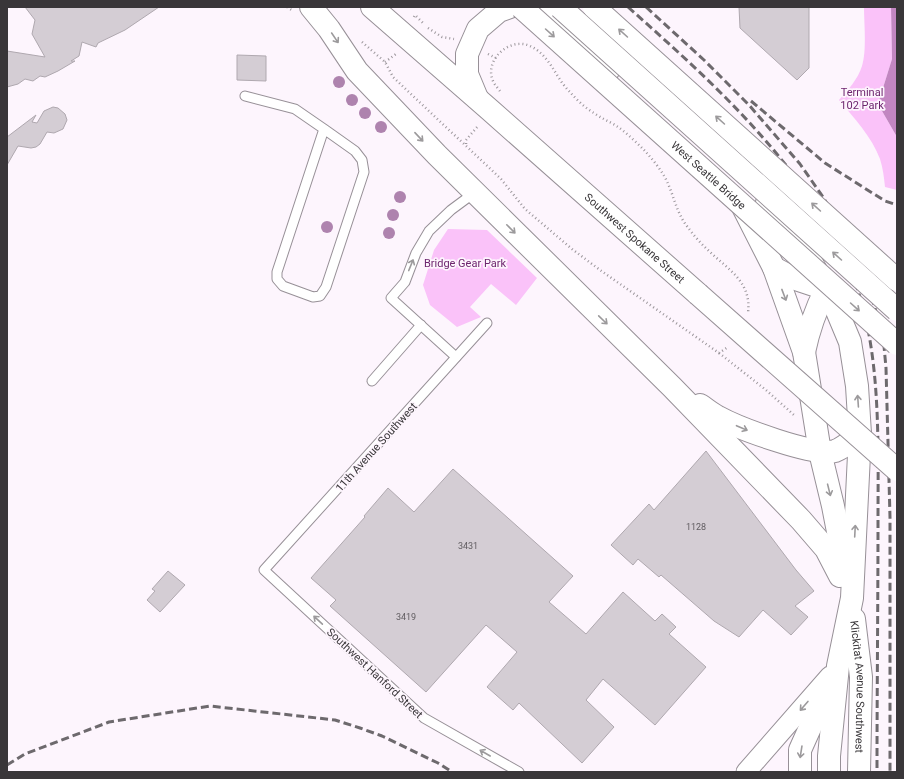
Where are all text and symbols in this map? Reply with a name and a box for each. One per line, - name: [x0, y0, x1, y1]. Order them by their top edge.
- one-way arrow: [544, 28, 554, 37]
- one-way arrow: [618, 29, 628, 38]
- one-way arrow: [331, 32, 339, 43]
- park label: Terminal 102 Park: [840, 86, 884, 112]
- one-way arrow: [715, 116, 725, 125]
- one-way arrow: [414, 131, 423, 141]
- street label: West Seattle Bridge: [668, 139, 748, 212]
- street label: Southwest Spokane Street: [582, 191, 687, 286]
- one-way arrow: [811, 202, 822, 211]
- one-way arrow: [506, 224, 516, 234]
- one-way arrow: [832, 252, 842, 261]
- park label: Bridge Gear Park: [424, 257, 506, 270]
- one-way arrow: [408, 260, 416, 272]
- one-way arrow: [780, 289, 788, 301]
- one-way arrow: [850, 302, 860, 311]
- one-way arrow: [598, 315, 608, 325]
- one-way arrow: [855, 395, 862, 408]
- street label: 11th Avenue Southwest: [333, 400, 420, 495]
- one-way arrow: [736, 424, 748, 432]
- one-way arrow: [825, 483, 833, 496]
- house number: 1128: [686, 522, 706, 532]
- one-way arrow: [851, 525, 859, 538]
- house number: 3431: [458, 541, 478, 551]
- house number: 3419: [396, 612, 416, 622]
- one-way arrow: [313, 616, 323, 625]
- street label: Klickitat Avenue Southwest: [847, 620, 867, 754]
- street label: Southwest Hanford Street: [324, 626, 426, 721]
- one-way arrow: [799, 700, 808, 711]
- one-way arrow: [797, 746, 805, 759]
- one-way arrow: [479, 748, 491, 756]

